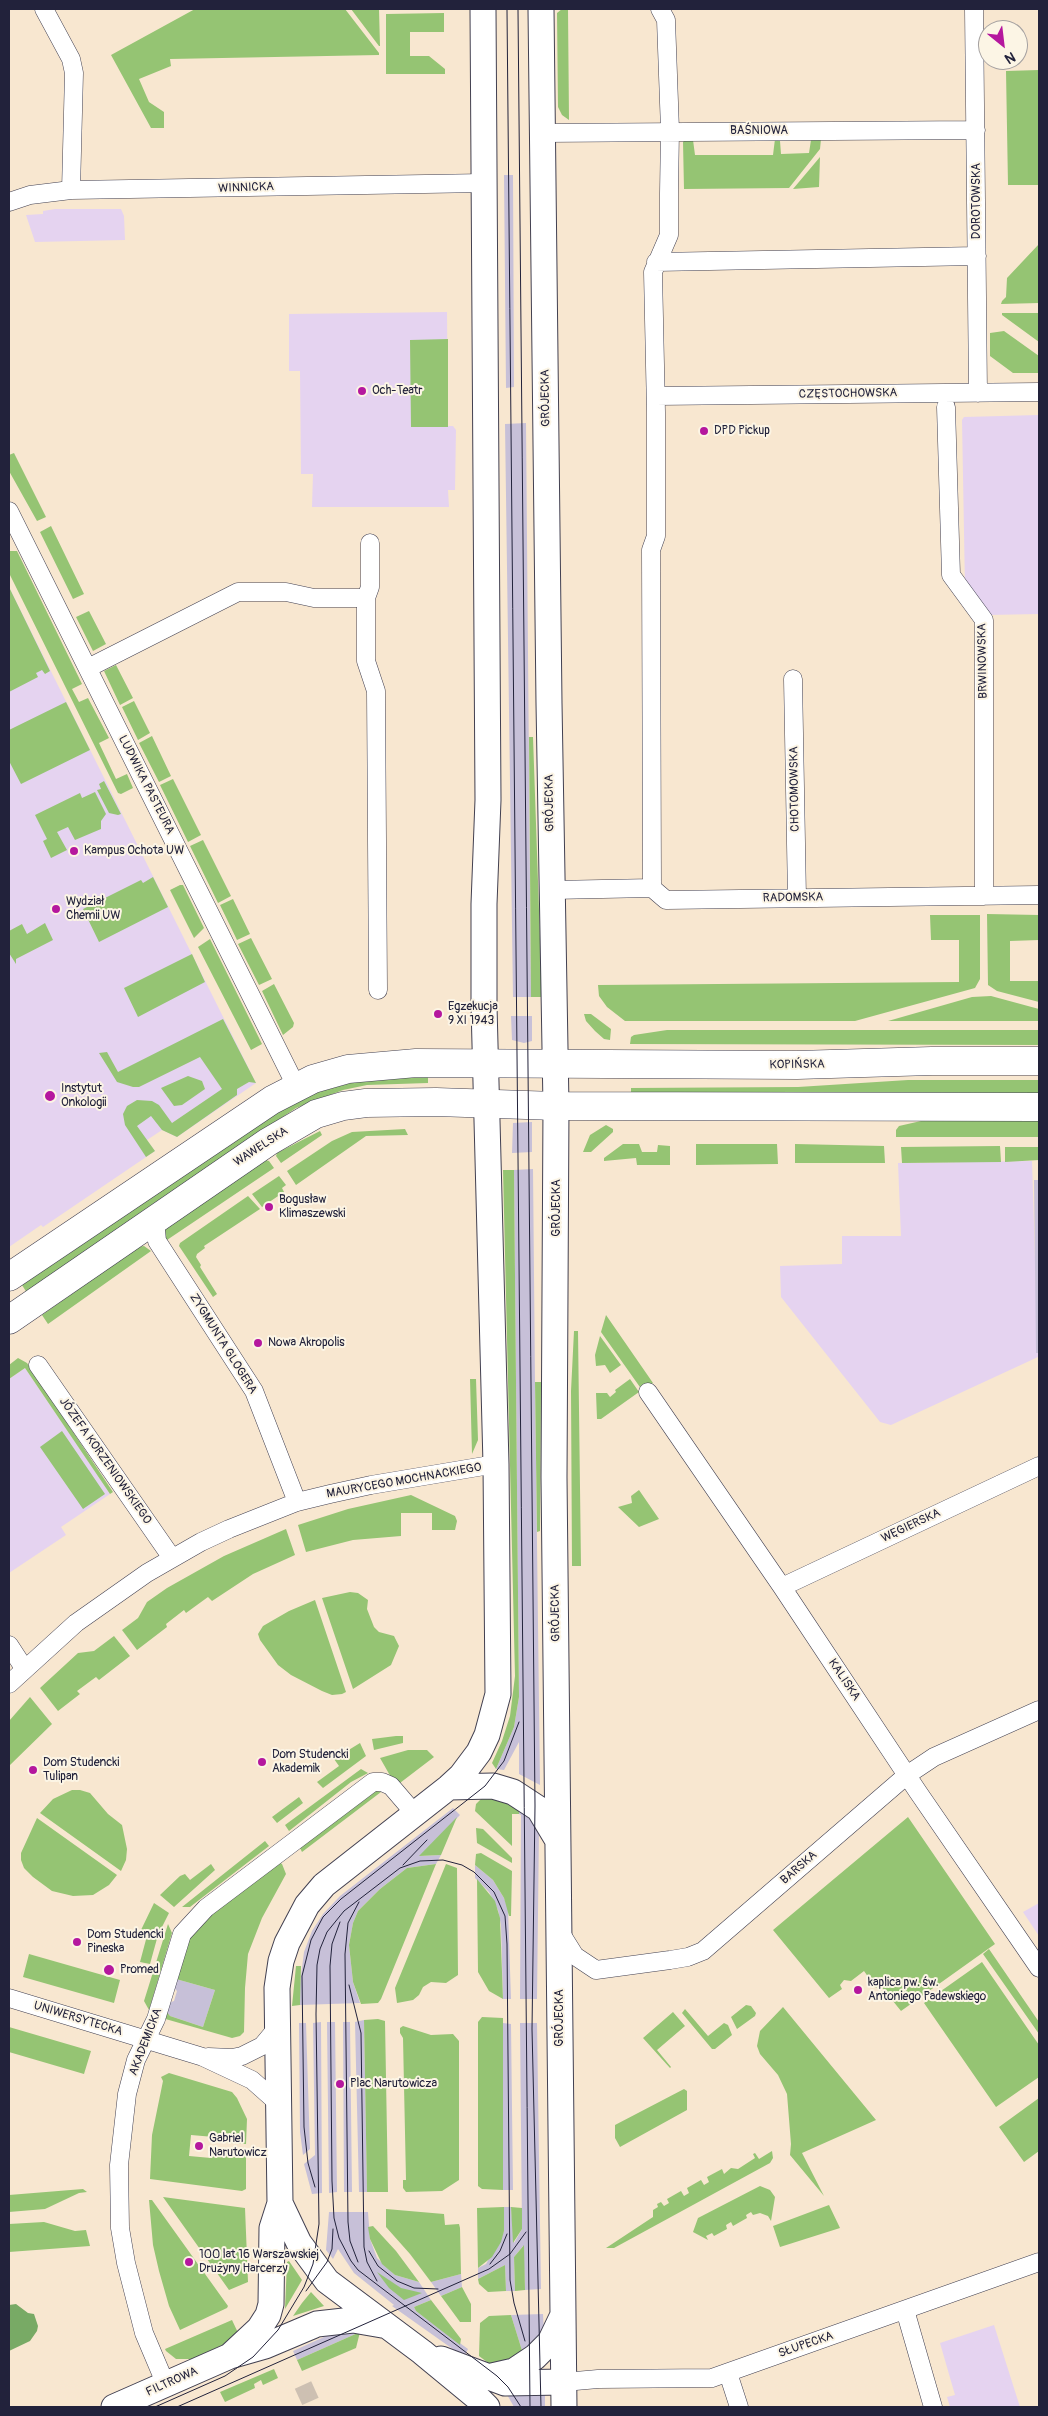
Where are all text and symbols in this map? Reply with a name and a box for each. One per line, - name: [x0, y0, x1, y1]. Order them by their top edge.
- north arrow: [978, 20, 1028, 70]
- text: N: [1002, 48, 1018, 67]
- street label: BAŚNIOWA: [730, 124, 788, 138]
- street label: DOROTOWSKA: [970, 163, 984, 239]
- street label: WINNICKA: [218, 180, 274, 196]
- street label: GRÓJECKA: [538, 369, 554, 427]
- place label: Och-Teatr: [372, 384, 423, 398]
- marker: Och-Teatr: [356, 385, 368, 397]
- street label: CZĘSTOCHOWSKA: [799, 386, 897, 402]
- place label: DPD Pickup: [714, 424, 770, 438]
- marker: DPD Pickup: [698, 425, 710, 437]
- street label: BRWINOWSKA: [975, 623, 991, 699]
- street label: LUDWIKA PASTEURA: [115, 733, 177, 837]
- street label: CHOTOMOWSKA: [787, 746, 803, 832]
- street label: GRÓJECKA: [542, 774, 558, 832]
- place label: Kampus Ochota UW: [84, 844, 184, 858]
- marker: Kampus Ochota UW: [68, 845, 80, 857]
- street label: RADOMSKA: [763, 890, 823, 906]
- place label: Wydział Chemii UW: [66, 895, 121, 923]
- marker: Wydział Chemii UW: [50, 903, 62, 915]
- place label: Egzekucja 9 XI 1943: [448, 1000, 498, 1028]
- marker: Egzekucja 9 XI 1943: [432, 1008, 444, 1020]
- street label: KOPIŃSKA: [769, 1057, 825, 1073]
- place label: Instytut Onkologii: [61, 1082, 106, 1110]
- marker: Instytut Onkologii: [43, 1089, 57, 1103]
- street label: WAWELSKA: [231, 1124, 291, 1170]
- street label: GRÓJECKA: [550, 1179, 564, 1237]
- place label: Bogusław Klimaszewski: [279, 1193, 345, 1221]
- marker: Bogusław Klimaszewski: [263, 1201, 275, 1213]
- street label: ZYGMUNTA GLOGERA: [186, 1291, 260, 1397]
- place label: Nowa Akropolis: [268, 1336, 345, 1350]
- marker: Nowa Akropolis: [252, 1337, 264, 1349]
- street label: JÓZEFA KORZENIOWSKIEGO: [56, 1395, 154, 1527]
- street label: MAURYCEGO MOCHNACKIEGO: [325, 1460, 483, 1502]
- street label: WĘGIERSKA: [879, 1506, 943, 1546]
- street label: GRÓJECKA: [548, 1584, 564, 1642]
- street label: KALISKA: [825, 1656, 863, 1704]
- place label: Dom Studencki Akademik: [272, 1748, 348, 1776]
- place label: Dom Studencki Tulipan: [43, 1756, 119, 1784]
- marker: Dom Studencki Akademik: [256, 1756, 268, 1768]
- marker: Dom Studencki Tulipan: [27, 1764, 39, 1776]
- street label: BARSKA: [778, 1848, 820, 1888]
- place label: Dom Studencki Pineska: [87, 1928, 163, 1956]
- marker: Dom Studencki Pineska: [71, 1936, 83, 1948]
- marker: Promed: [102, 1963, 116, 1977]
- place label: Promed: [120, 1963, 159, 1977]
- place label: kaplica pw. św. Antoniego Padewskiego: [868, 1976, 986, 2004]
- marker: kaplica pw. św. Antoniego Padewskiego: [852, 1984, 864, 1996]
- street label: GRÓJECKA: [553, 1989, 567, 2047]
- street label: UNIWERSYTECKA: [32, 1999, 124, 2039]
- street label: AKADEMICKA: [127, 2006, 165, 2078]
- place label: Plac Narutowicza: [350, 2077, 437, 2091]
- marker: Plac Narutowicza: [334, 2078, 346, 2090]
- place label: Gabriel Narutowicz: [209, 2132, 267, 2160]
- marker: Gabriel Narutowicz: [193, 2140, 205, 2152]
- place label: 100 lat 16 Warszawskiej Drużyny Harcerzy: [199, 2248, 319, 2276]
- marker: 100 lat 16 Warszawskiej Drużyny Harcerzy: [183, 2256, 195, 2268]
- street label: SŁUPECKA: [777, 2329, 835, 2361]
- street label: FILTROWA: [144, 2364, 200, 2400]

